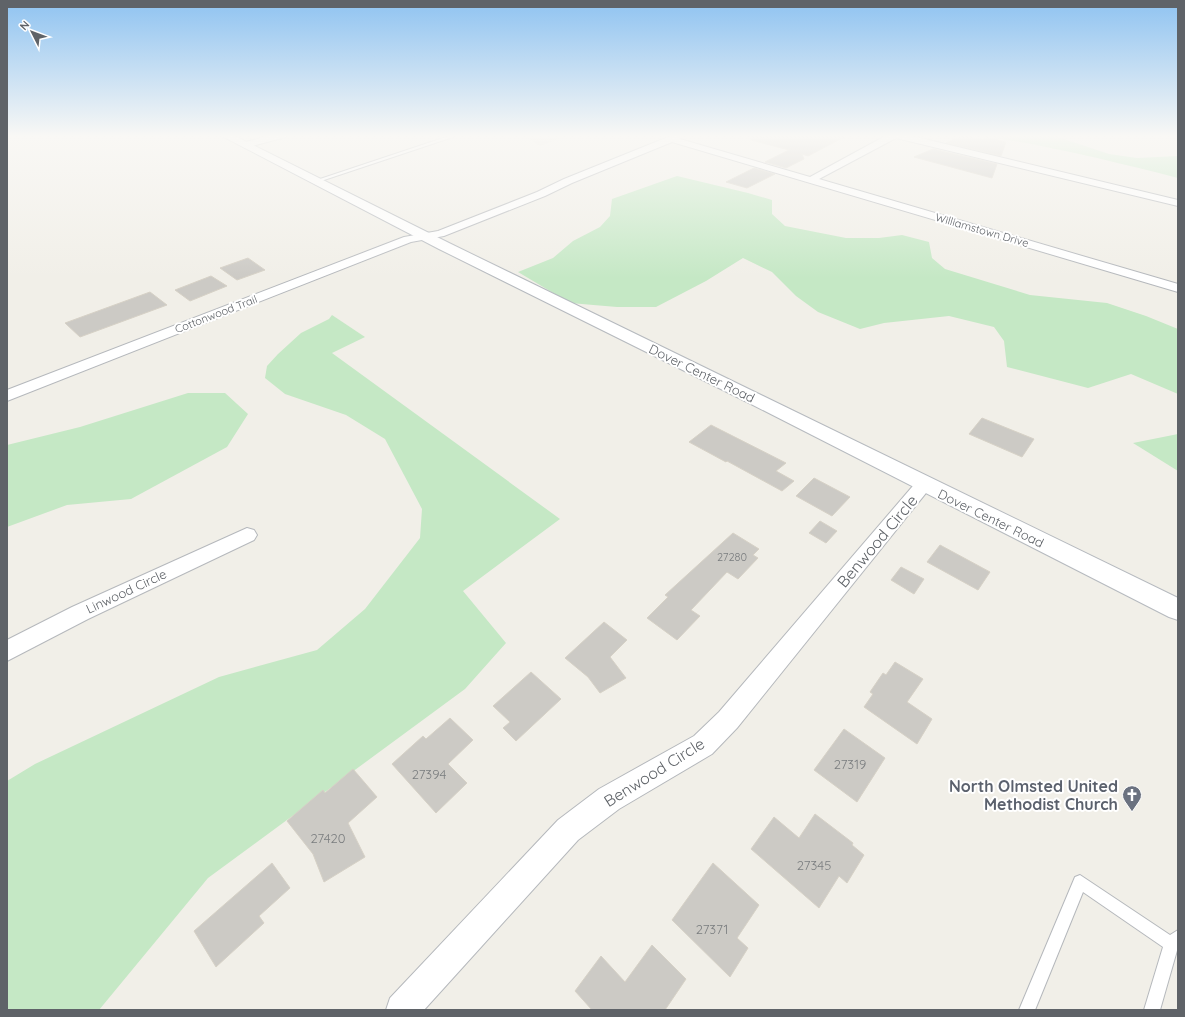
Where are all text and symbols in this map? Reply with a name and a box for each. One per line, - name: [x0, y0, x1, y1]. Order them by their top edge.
- north arrow: [12, 12, 52, 52]
- text: N: [17, 18, 32, 33]
- street label: Williamstown Drive: [934, 210, 1030, 250]
- street label: Cottonwood Trail: [173, 292, 259, 336]
- street label: Dover Center Road: [646, 340, 758, 406]
- street label: Dover Center Road: [935, 485, 1047, 551]
- street label: Benwood Circle: [832, 491, 922, 591]
- house number: 27280: [717, 550, 747, 564]
- street label: Linwood Circle: [83, 565, 169, 617]
- street label: Benwood Circle: [600, 733, 708, 811]
- house number: 27319: [834, 756, 866, 772]
- house number: 27394: [412, 766, 446, 782]
- place label: North Olmsted United Methodist Church: [949, 776, 1118, 814]
- church icon: North Olmsted United Methodist Church: [1121, 784, 1143, 812]
- house number: 27420: [311, 830, 346, 846]
- house number: 27345: [797, 857, 831, 873]
- house number: 27371: [696, 921, 728, 937]

